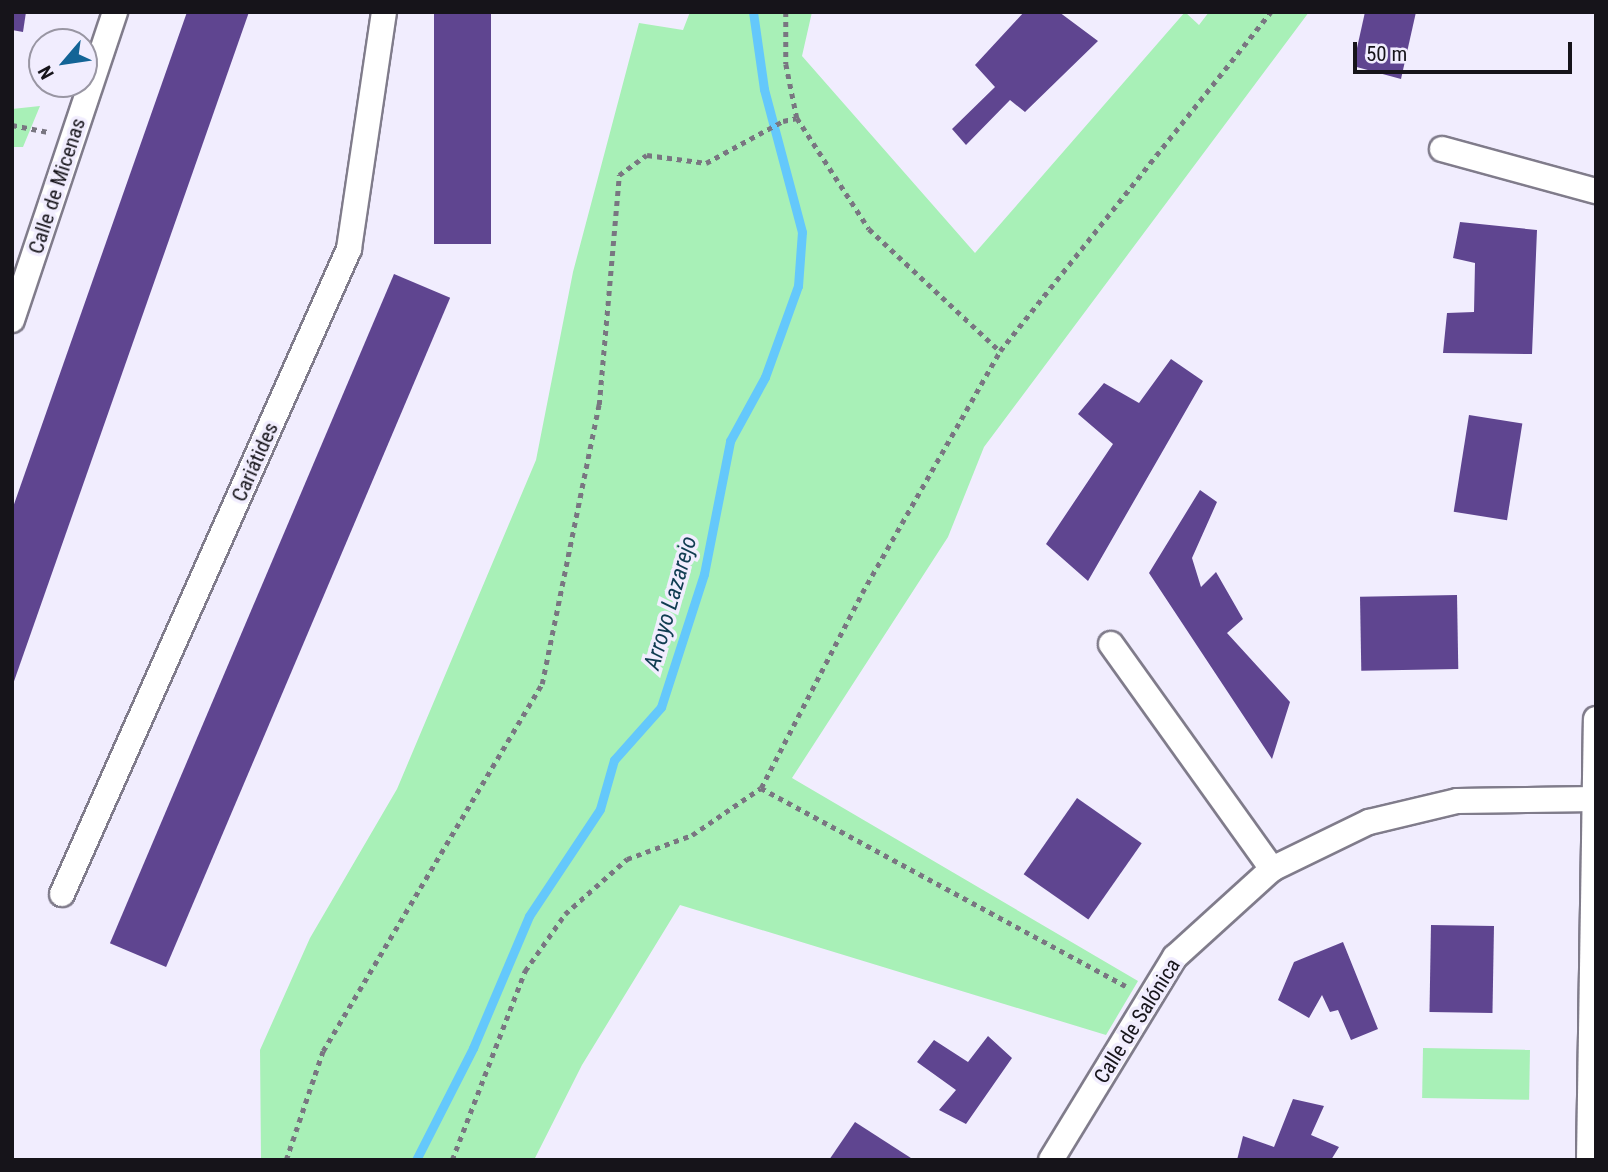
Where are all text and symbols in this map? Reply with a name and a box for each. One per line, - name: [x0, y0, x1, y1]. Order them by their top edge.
- north arrow: [28, 28, 98, 98]
- scale bar: [1356, 28, 1575, 72]
- text: 50 m: [1366, 42, 1407, 66]
- text: N: [33, 62, 59, 83]
- street label: Calle de Micenas: [23, 115, 91, 257]
- street label: Cariátides: [226, 418, 284, 506]
- water label: Arroyo Lazarejo: [639, 533, 703, 673]
- street label: Calle de Salónica: [1089, 954, 1185, 1088]

